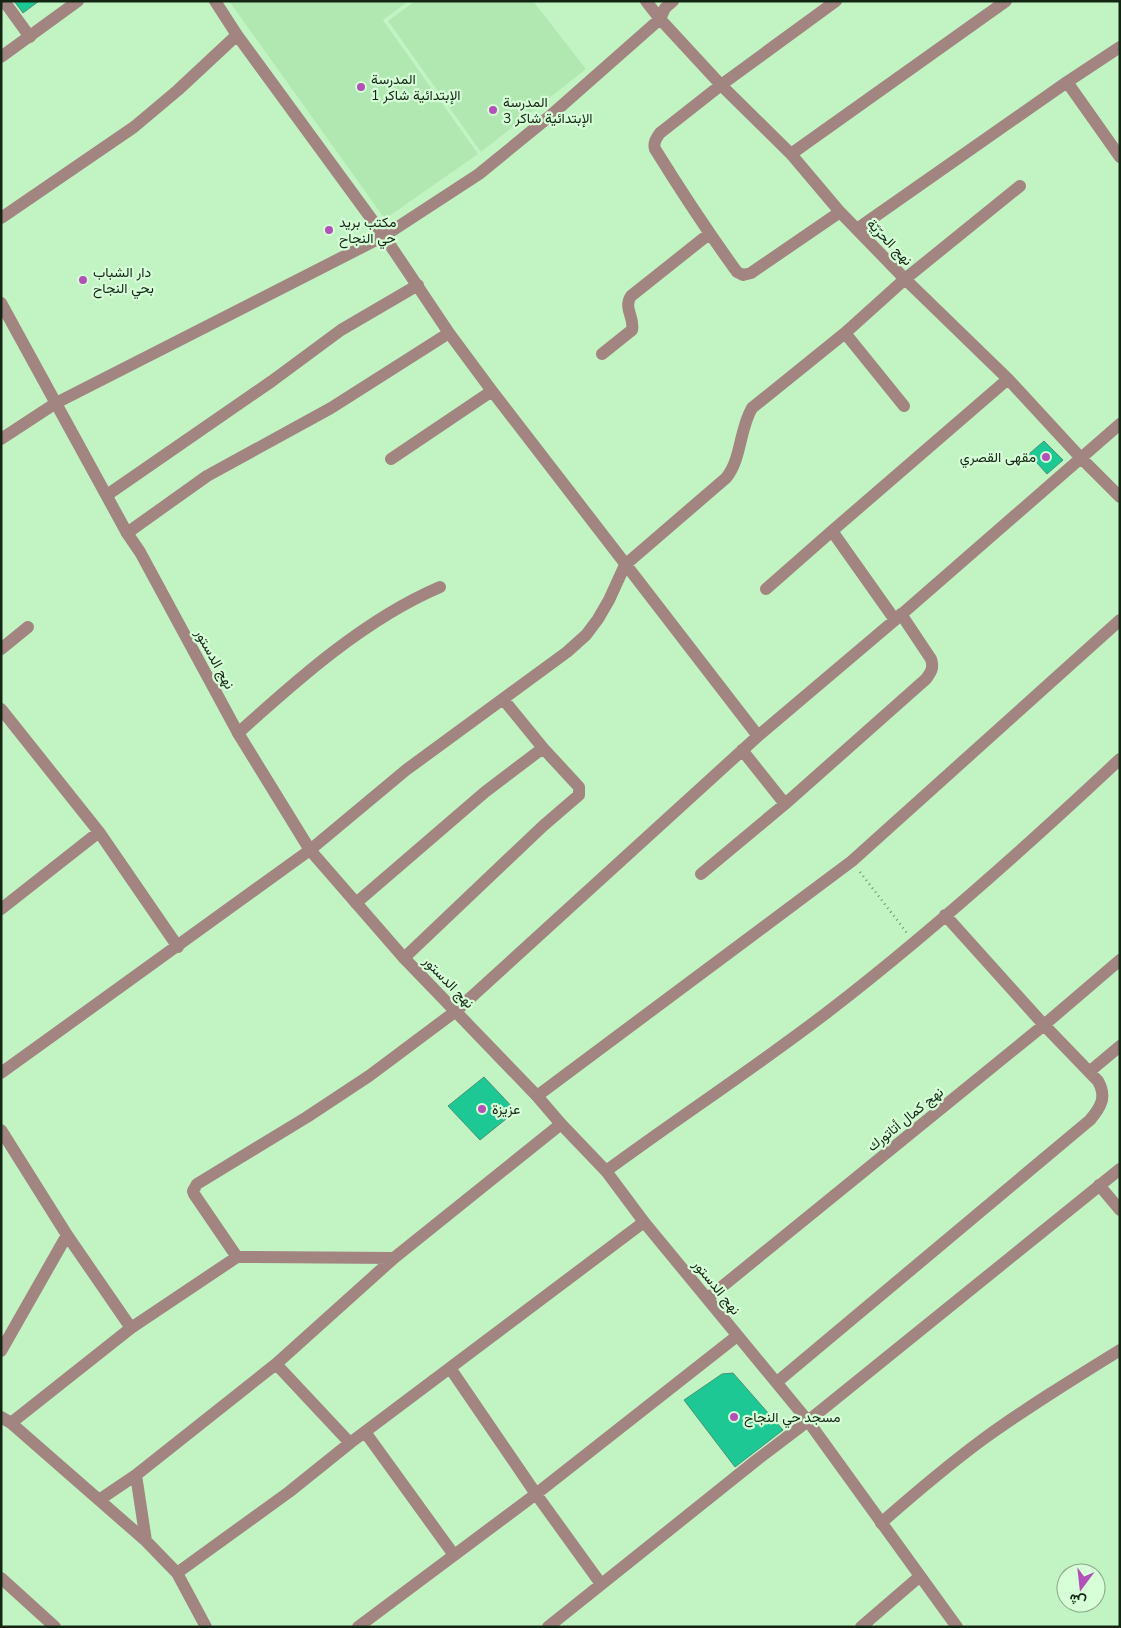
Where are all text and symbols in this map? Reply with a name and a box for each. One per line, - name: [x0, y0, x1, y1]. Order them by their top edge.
- place label: المدرسة الإبتدائية شاكر 1: [371, 70, 461, 105]
- marker: المدرسة الإبتدائية شاكر 1: [355, 81, 367, 93]
- place label: المدرسة الإبتدائية شاكر 3: [503, 93, 593, 128]
- marker: المدرسة الإبتدائية شاكر 3: [487, 104, 499, 116]
- place label: مكتب بريد حي النجاح: [339, 213, 397, 250]
- street label: نهج الحرّيّة: [862, 215, 917, 271]
- marker: مكتب بريد حي النجاح: [323, 224, 335, 236]
- place label: دار الشباب بحي النجاح: [93, 263, 154, 300]
- marker: دار الشباب بحي النجاح: [77, 274, 89, 286]
- place label: مقهى القصري: [960, 448, 1036, 469]
- marker: مقهى القصري: [1040, 451, 1052, 463]
- street label: نهج الدستور: [189, 625, 239, 693]
- street label: نهج الدستور: [417, 951, 478, 1013]
- street label: نهج كمال أتاتورك: [863, 1083, 948, 1157]
- place label: عزيزة: [492, 1100, 520, 1119]
- marker: عزيزة: [476, 1103, 488, 1115]
- street label: نهج الدستور: [687, 1255, 745, 1320]
- place label: مسجد حي النجاح: [744, 1408, 841, 1429]
- marker: مسجد حي النجاح: [728, 1411, 740, 1423]
- north arrow: [1056, 1563, 1106, 1613]
- text: ش: [1067, 1589, 1088, 1611]

